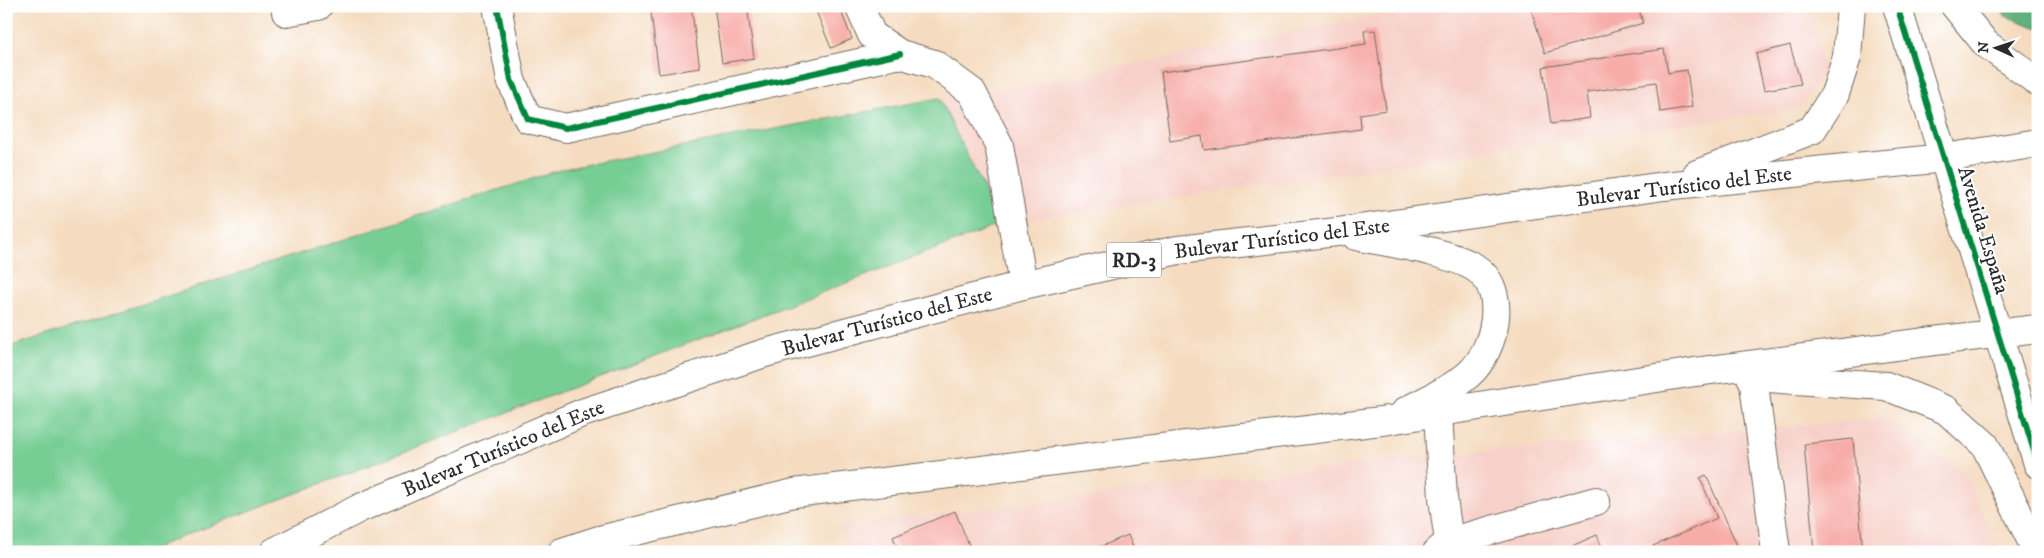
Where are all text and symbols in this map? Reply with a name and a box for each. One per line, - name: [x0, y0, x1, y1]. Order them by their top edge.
- north arrow: [1972, 22, 2022, 72]
- text: N: [1975, 41, 1993, 54]
- street label: Bulevar Turístico del Este: [1575, 161, 1794, 213]
- street label: Avenida España: [1951, 163, 2015, 297]
- street label: Bulevar Turístico del Este: [1173, 213, 1392, 265]
- road number: RD-3: [1106, 242, 1162, 278]
- street label: Bulevar Turístico del Este: [779, 281, 996, 363]
- street label: Bulevar Turístico del Este: [399, 394, 609, 503]

